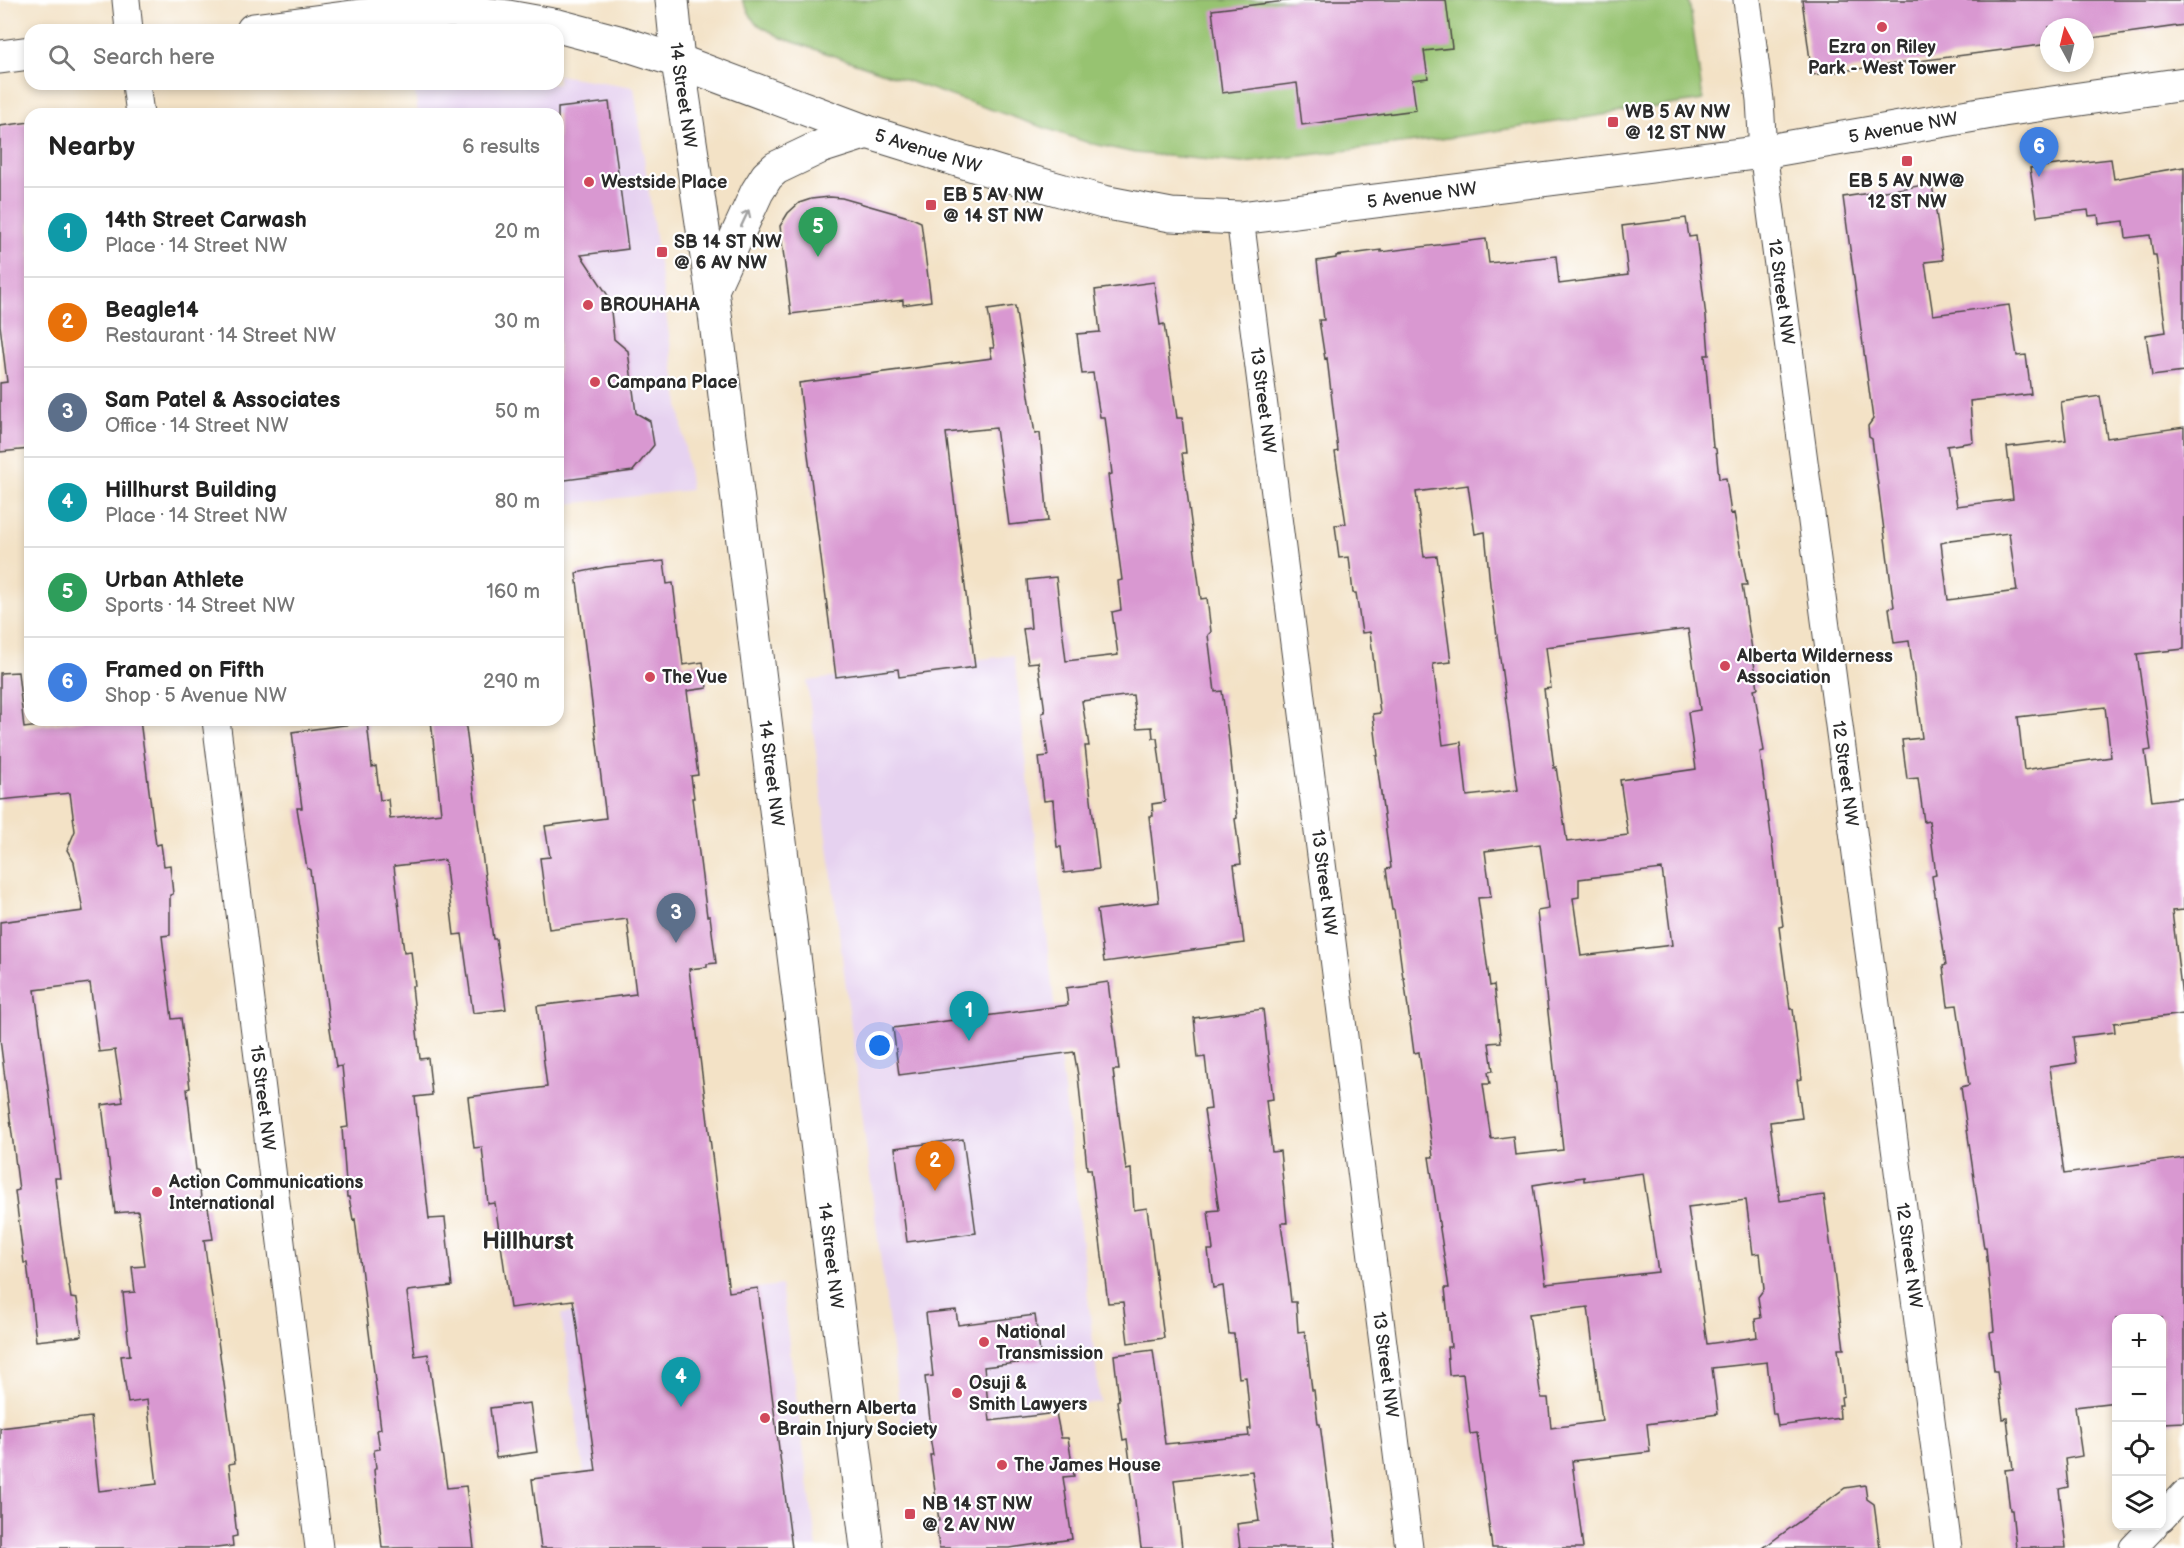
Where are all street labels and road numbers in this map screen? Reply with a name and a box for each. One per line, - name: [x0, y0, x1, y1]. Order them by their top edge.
- street label: 14 Street NW: [666, 41, 701, 150]
- street label: 5 Avenue NW: [1847, 107, 1960, 147]
- street label: 5 Avenue NW: [872, 124, 985, 177]
- street label: 5 Avenue NW: [1366, 178, 1479, 212]
- street label: 12 Street NW: [1764, 238, 1799, 347]
- street label: 13 Street NW: [1246, 346, 1280, 456]
- street label: 14 Street NW: [755, 719, 789, 828]
- street label: 12 Street NW: [1828, 719, 1863, 828]
- street label: 13 Street NW: [1307, 828, 1342, 938]
- street label: 15 Street NW: [246, 1044, 280, 1153]
- street label: 12 Street NW: [1892, 1201, 1927, 1310]
- street label: 14 Street NW: [814, 1202, 848, 1311]
- street label: 13 Street NW: [1369, 1310, 1403, 1420]

